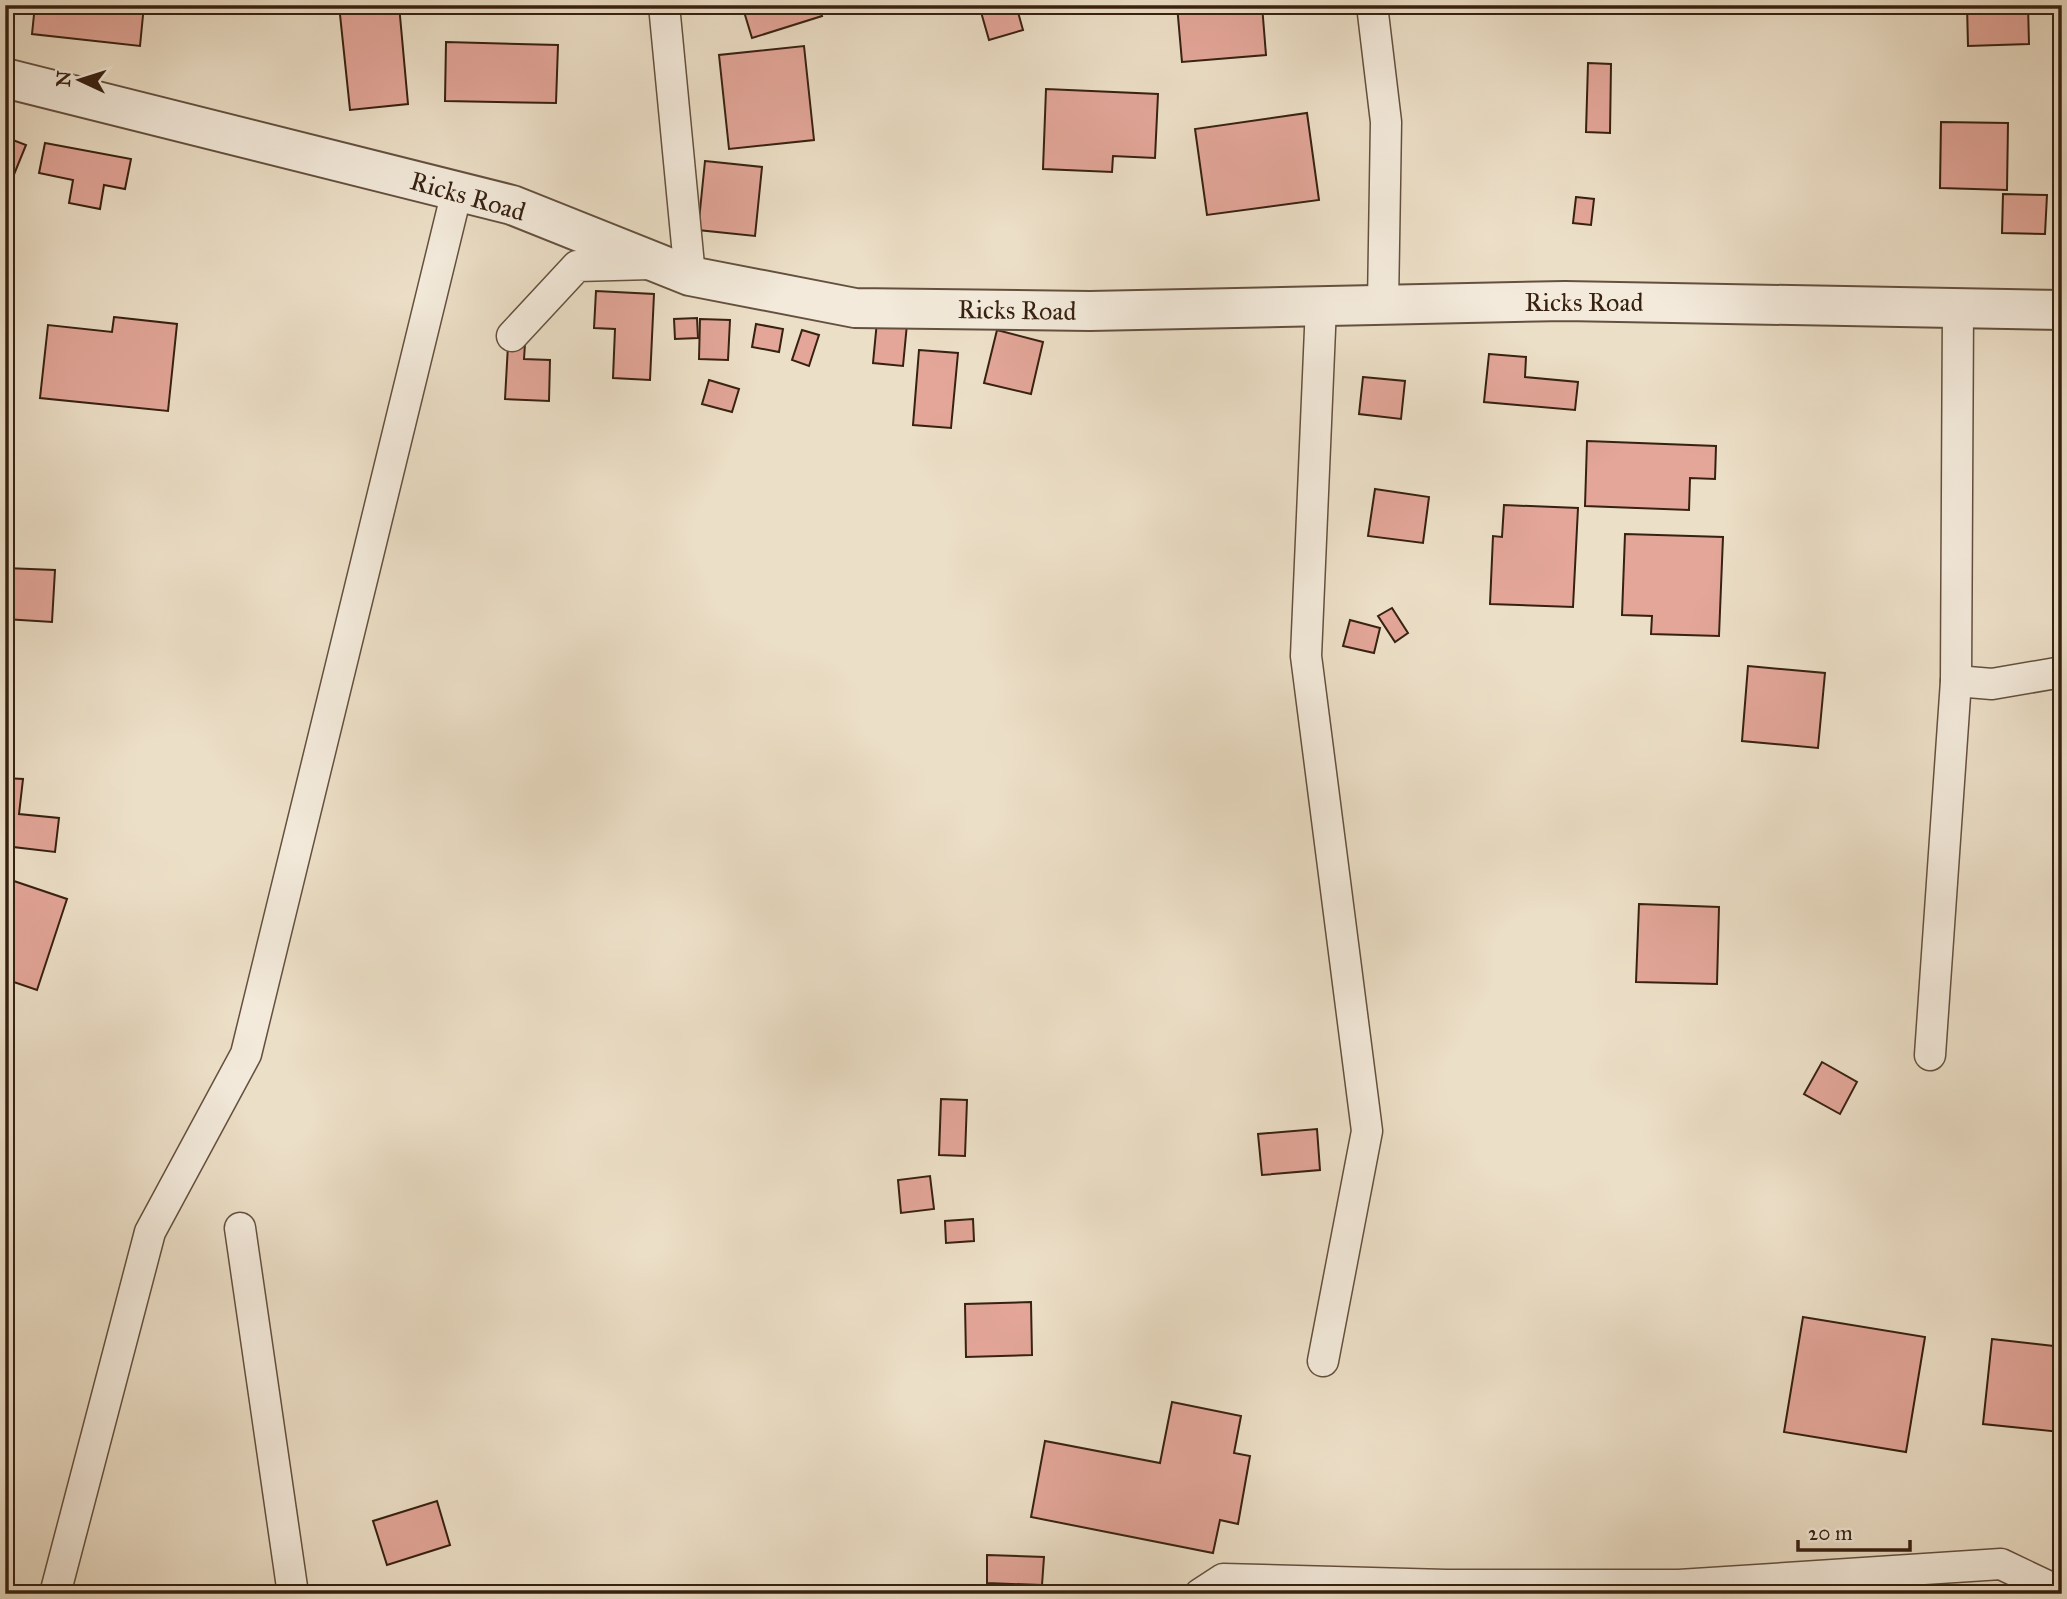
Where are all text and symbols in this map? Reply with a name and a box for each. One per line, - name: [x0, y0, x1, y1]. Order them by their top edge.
- north arrow: [46, 46, 116, 116]
- text: N: [52, 70, 76, 88]
- street label: Ricks Road: [406, 164, 530, 228]
- street label: Ricks Road: [1525, 286, 1643, 318]
- street label: Ricks Road: [957, 293, 1077, 327]
- scale bar: [1798, 1508, 1910, 1552]
- text: 20 m: [1808, 1520, 1853, 1546]

